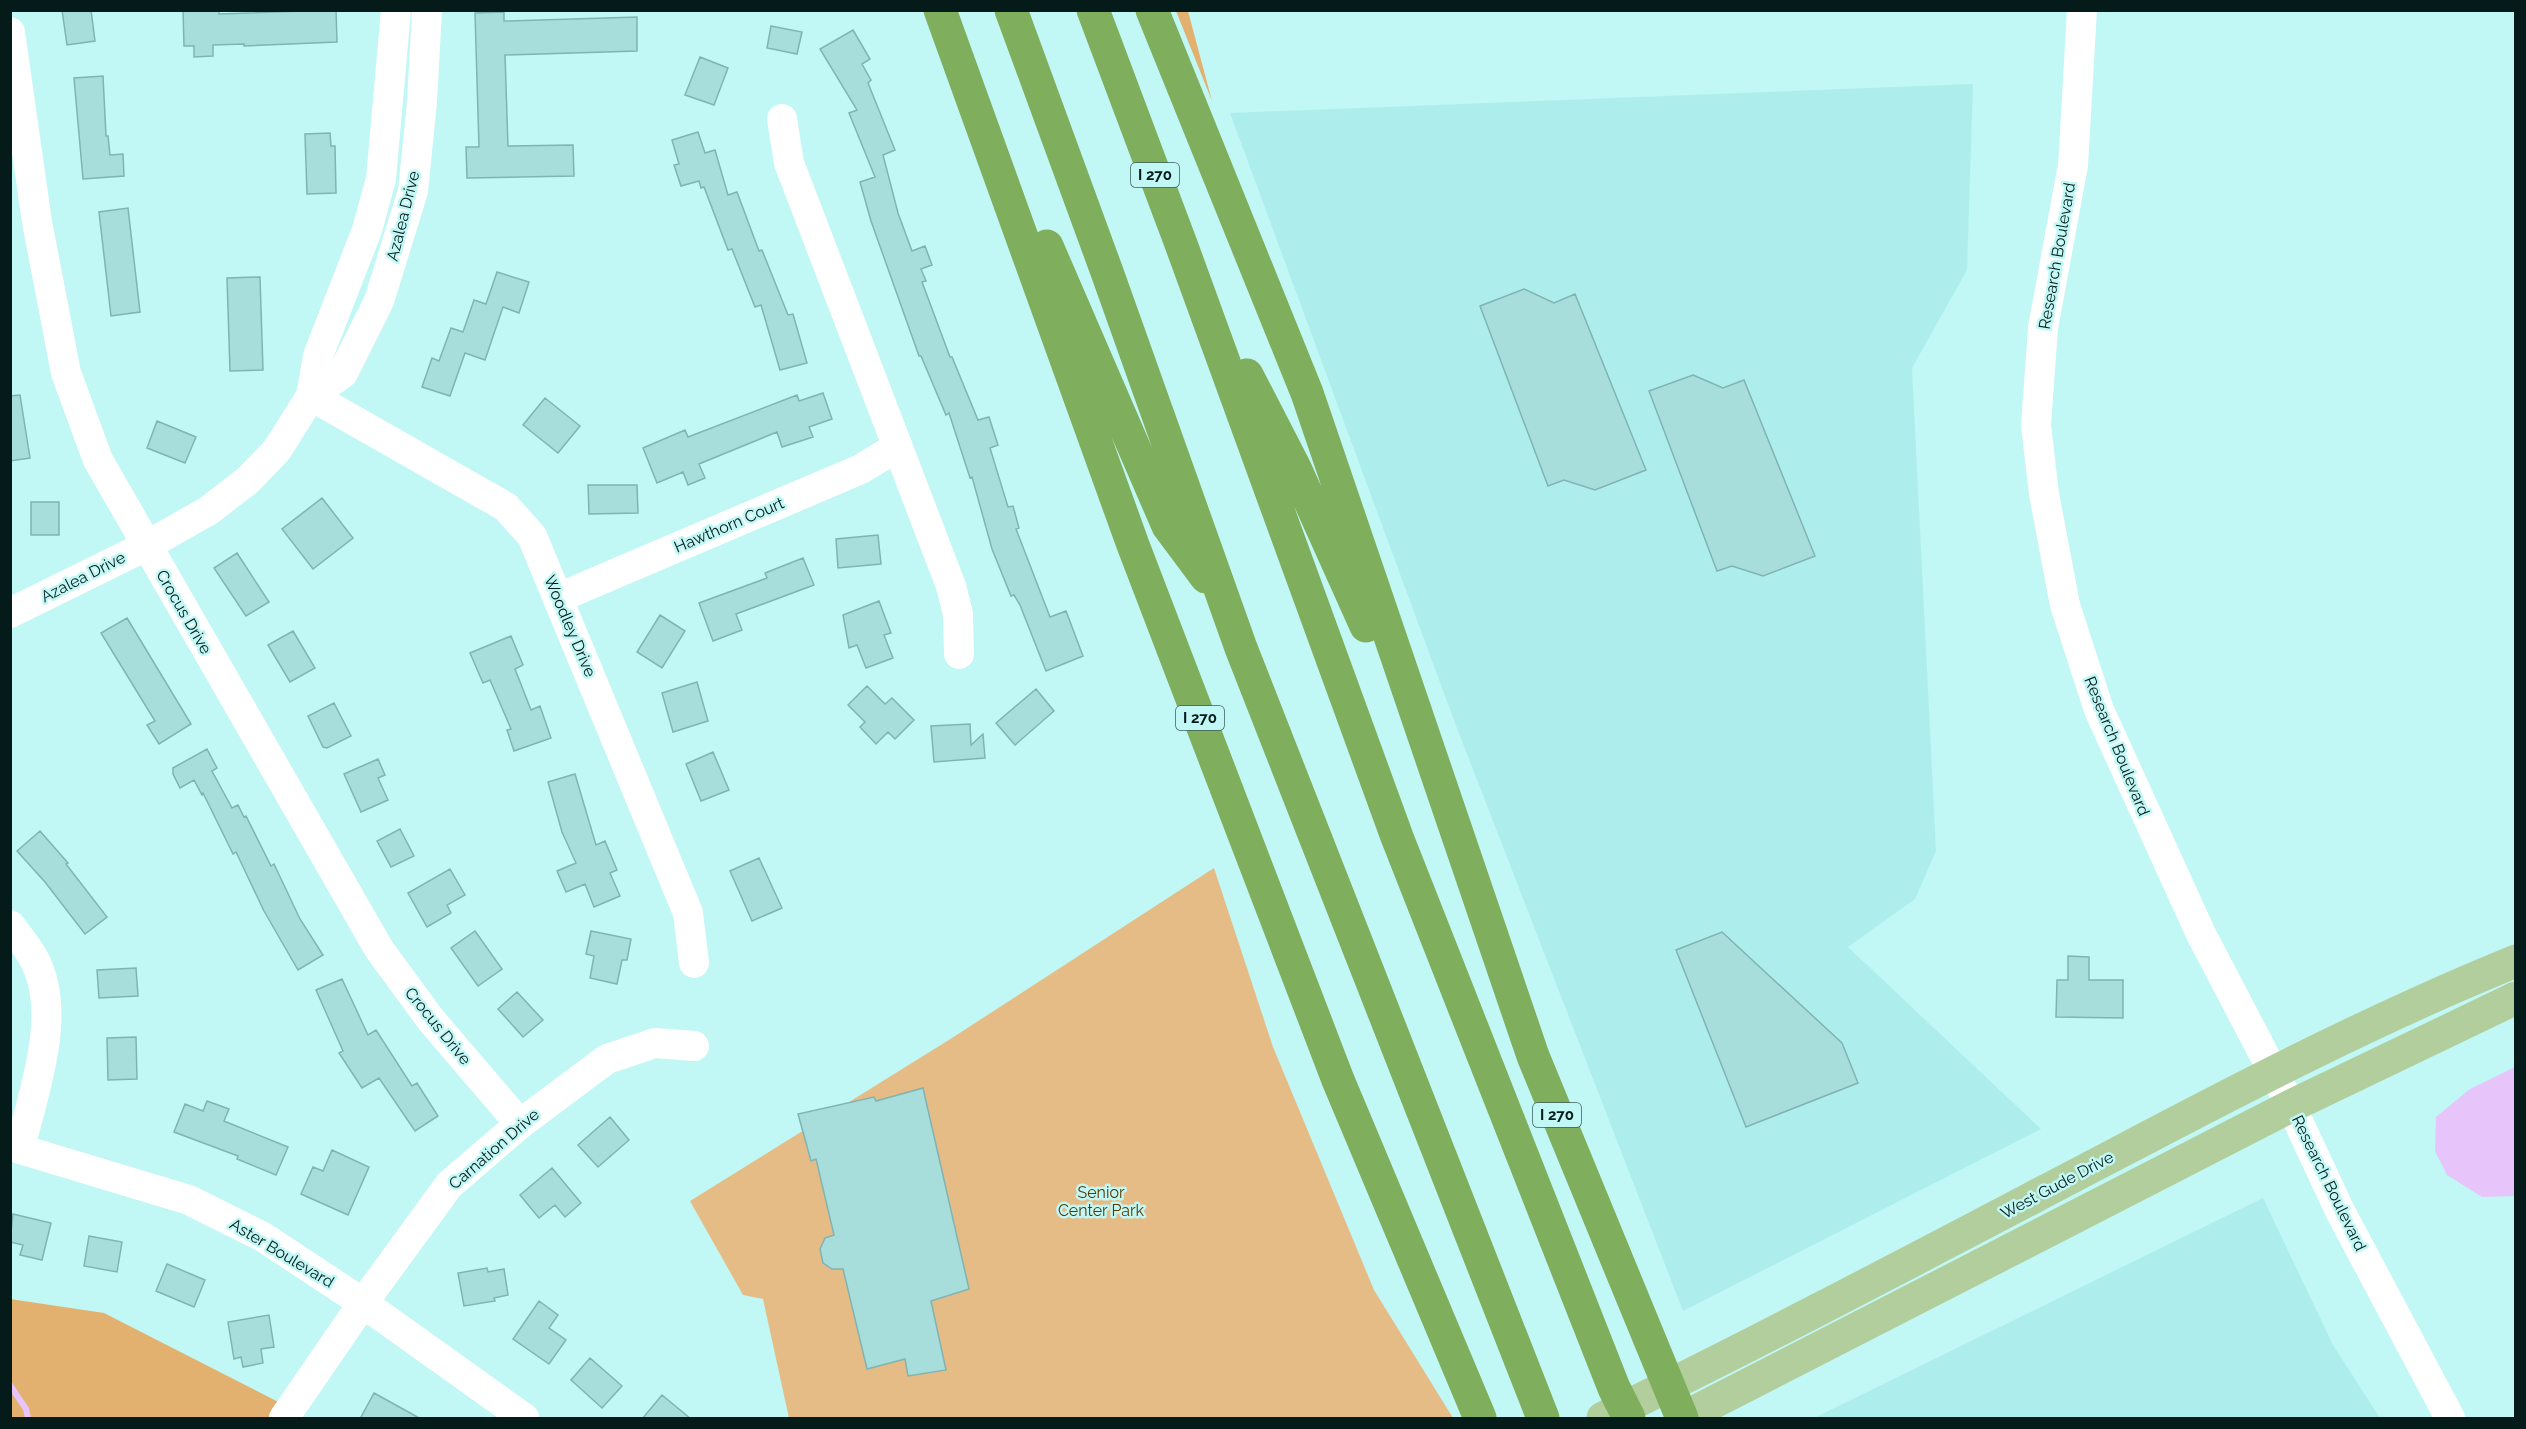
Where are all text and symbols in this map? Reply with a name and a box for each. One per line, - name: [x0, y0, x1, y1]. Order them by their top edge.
- road number: I 270: [1131, 163, 1179, 187]
- street label: Azalea Drive: [383, 169, 423, 263]
- street label: Research Boulevard: [2035, 181, 2079, 331]
- street label: Hawthorn Court: [671, 493, 787, 557]
- street label: Azalea Drive: [38, 548, 128, 606]
- street label: Crocus Drive: [152, 566, 216, 658]
- street label: Woodley Drive: [540, 572, 600, 680]
- street label: Research Boulevard: [2080, 674, 2154, 818]
- road number: I 270: [1176, 706, 1224, 730]
- street label: Crocus Drive: [401, 983, 475, 1069]
- road number: I 270: [1533, 1103, 1581, 1127]
- street label: Carnation Drive: [445, 1105, 543, 1193]
- street label: Research Boulevard: [2288, 1112, 2370, 1254]
- street label: West Gude Drive: [1997, 1147, 2117, 1223]
- park label: Senior Center Park: [1058, 1183, 1145, 1220]
- street label: Aster Boulevard: [227, 1214, 337, 1292]

